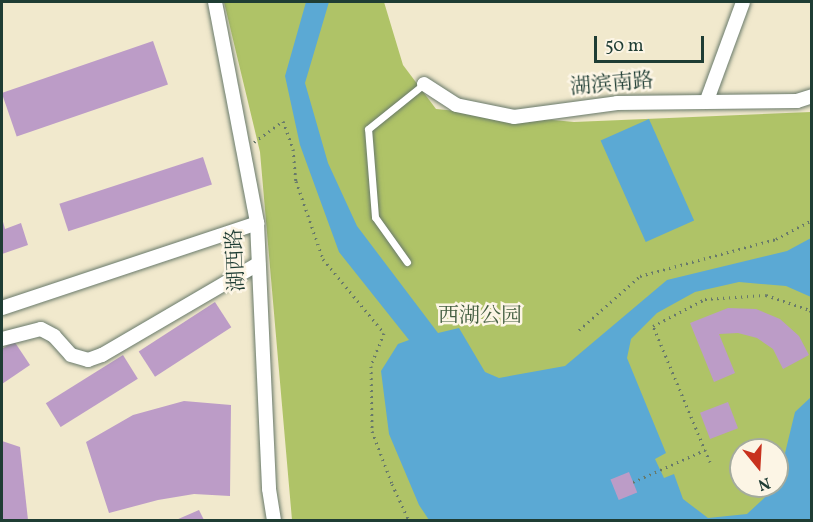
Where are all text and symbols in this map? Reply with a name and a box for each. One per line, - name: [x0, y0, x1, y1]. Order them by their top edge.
- scale bar: [597, 24, 706, 62]
- text: 50 m: [605, 34, 644, 59]
- street label: 湖滨南路: [569, 69, 655, 101]
- street label: 湖西路: [223, 228, 251, 292]
- park label: 西湖公园: [438, 304, 522, 330]
- north arrow: [729, 438, 789, 498]
- text: N: [755, 471, 773, 495]

